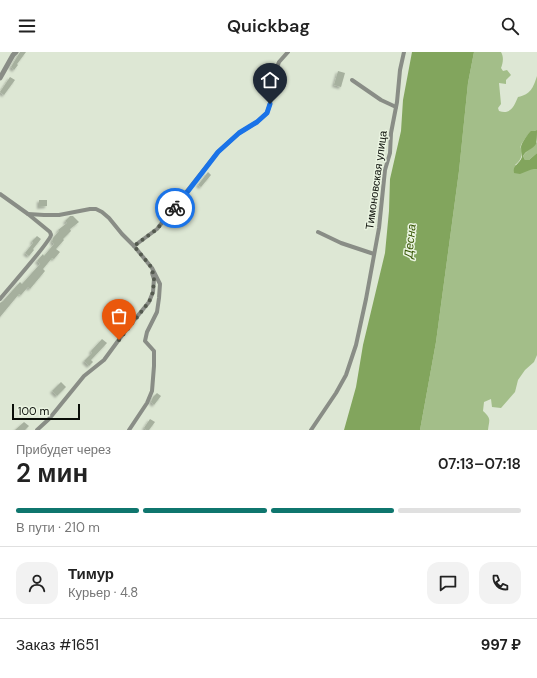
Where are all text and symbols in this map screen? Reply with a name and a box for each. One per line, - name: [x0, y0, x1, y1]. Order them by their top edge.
- text: Quickbag: [227, 14, 310, 38]
- icon: menu: [16, 15, 38, 37]
- icon: search: [499, 15, 521, 37]
- pin: [253, 63, 287, 104]
- icon: home: [259, 69, 281, 91]
- street label: Тимоновская улица: [362, 129, 390, 230]
- courier: [155, 188, 195, 228]
- icon: bike: [164, 197, 186, 219]
- water label: Десна: [400, 223, 420, 261]
- pin: [102, 299, 136, 340]
- icon: bag: [108, 305, 130, 327]
- scale bar: [12, 402, 80, 421]
- text: 100 m: [18, 404, 49, 418]
- text: Прибудет через: [16, 441, 111, 458]
- text: 07:13–07:18: [438, 454, 521, 474]
- text: 2 мин: [16, 456, 88, 490]
- text: В пути · 210 m: [16, 519, 100, 536]
- button: person: [16, 562, 58, 604]
- button: chat: [427, 562, 469, 604]
- button: phone: [479, 562, 521, 604]
- text: Тимур: [68, 564, 114, 584]
- text: Курьер · 4.8: [68, 584, 138, 601]
- text: Заказ #1651: [16, 635, 99, 655]
- text: 997 ₽: [481, 635, 521, 655]

